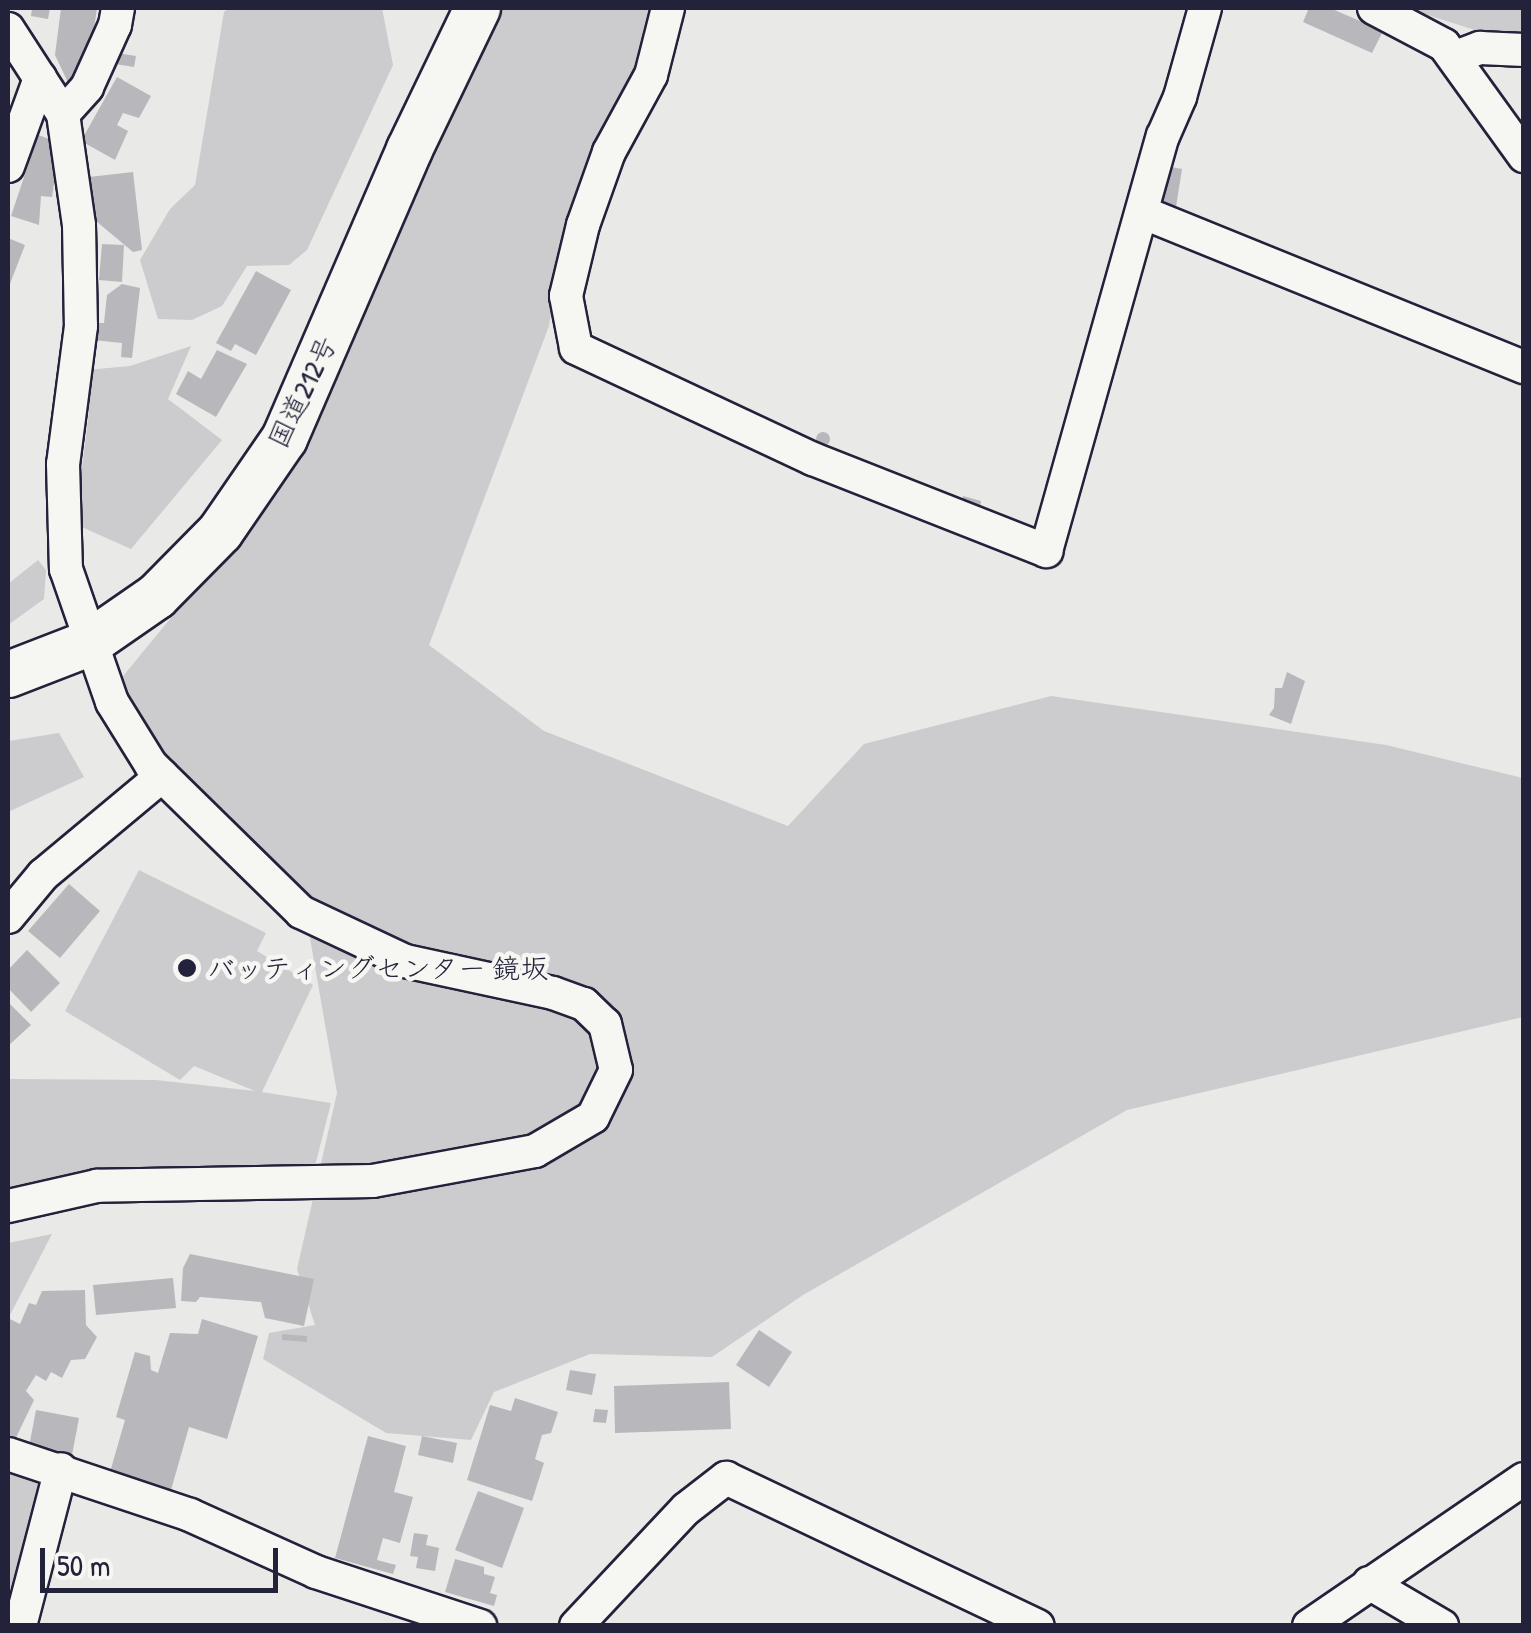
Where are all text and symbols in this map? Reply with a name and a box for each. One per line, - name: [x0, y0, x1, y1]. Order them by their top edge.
- street label: 国道212号: [261, 331, 343, 453]
- place label: バッティングセンター 鏡坂: [207, 951, 549, 985]
- marker: バッティングセンター 鏡坂: [176, 957, 198, 979]
- scale bar: [45, 1528, 282, 1590]
- text: 50 m: [57, 1545, 110, 1585]

